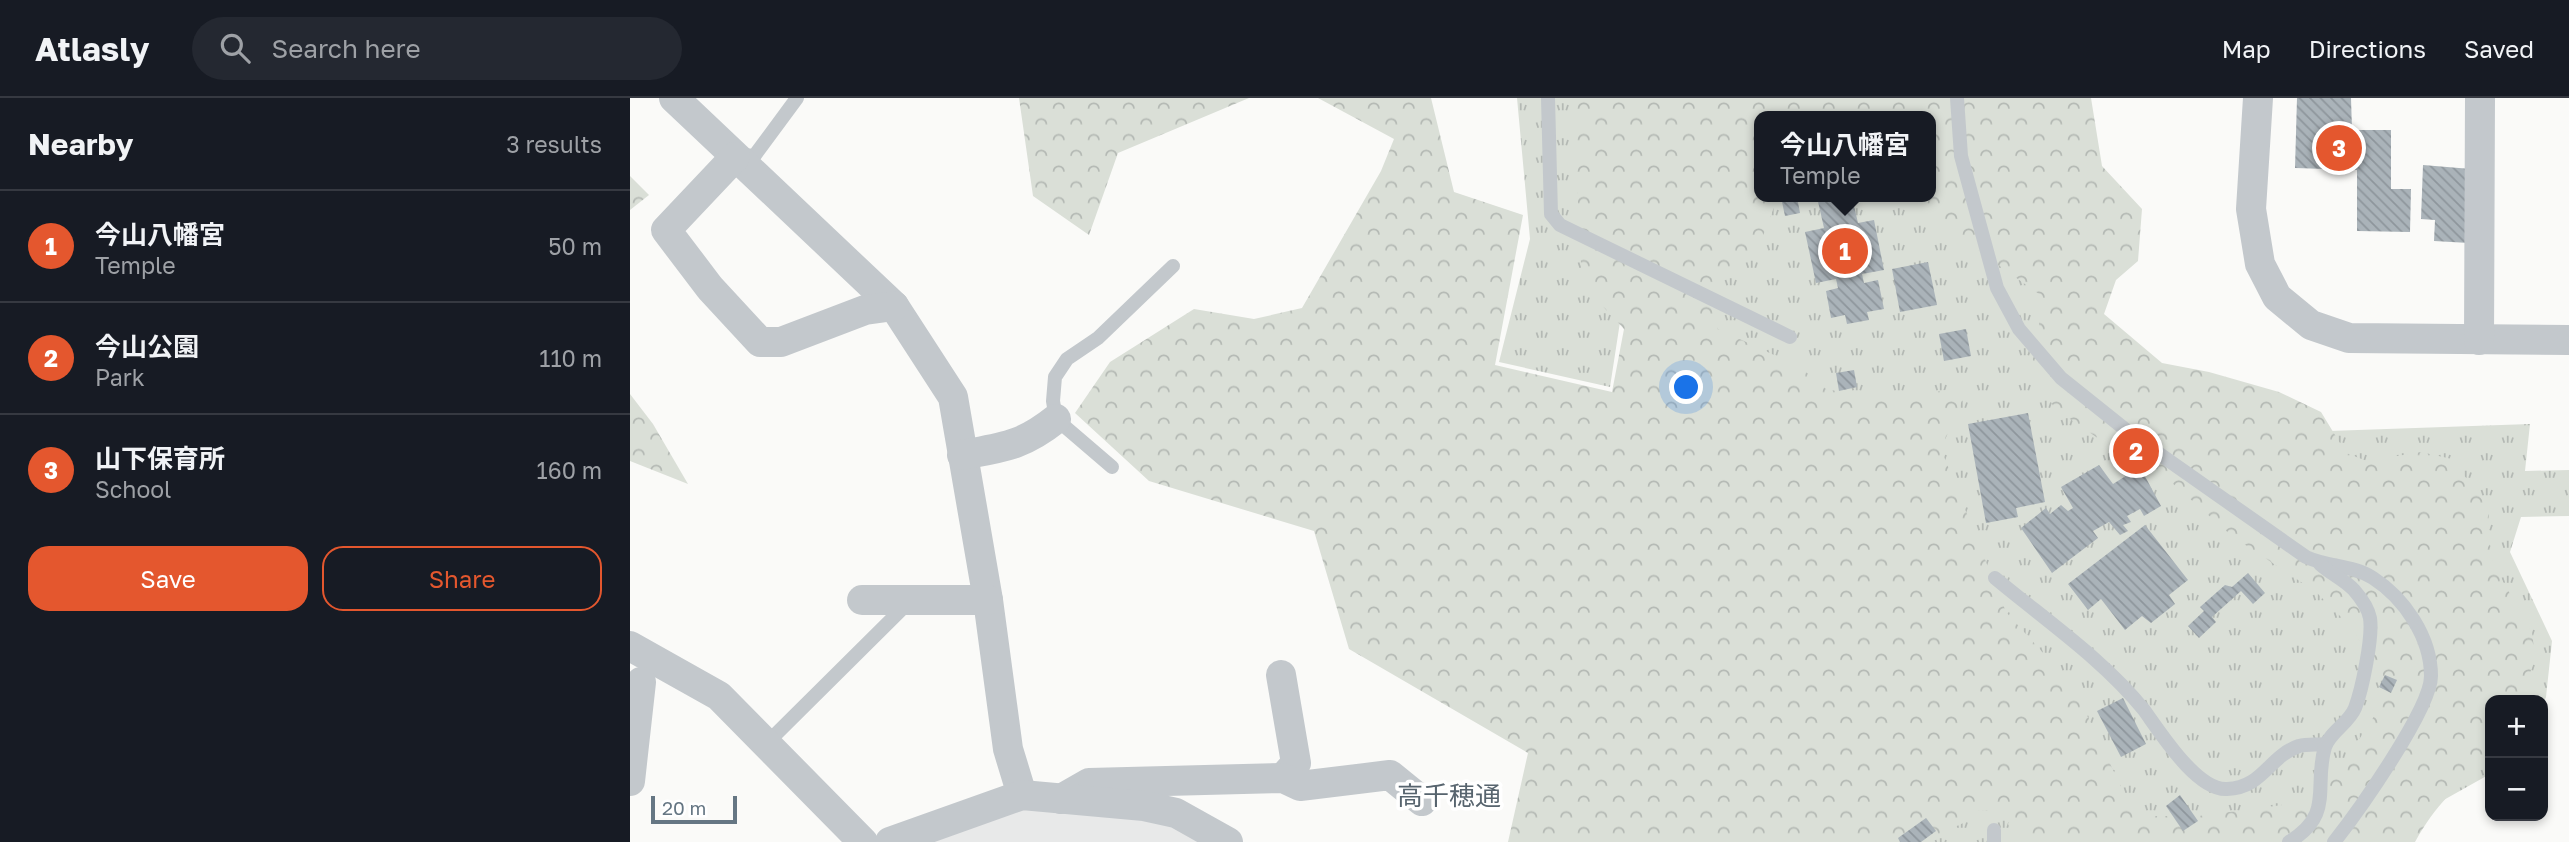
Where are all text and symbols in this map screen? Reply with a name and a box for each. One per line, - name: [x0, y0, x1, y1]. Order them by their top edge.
- search box: [192, 17, 682, 80]
- text: Atlasly: [35, 29, 150, 68]
- icon: search: [216, 29, 254, 67]
- text: Search here: [272, 33, 421, 64]
- text: Map: [2222, 34, 2271, 63]
- text: Directions: [2309, 34, 2426, 63]
- text: Saved: [2464, 34, 2534, 63]
- popup: [1754, 111, 1936, 202]
- pin: 3: [2316, 122, 2362, 174]
- text: Nearby: [28, 126, 133, 162]
- text: 今山八幡宮: [1780, 129, 1910, 160]
- text: 3 results: [506, 130, 602, 158]
- text: Temple: [1780, 161, 1860, 189]
- text: 今山八幡宮: [95, 219, 225, 250]
- pin: 1: [1822, 225, 1868, 277]
- text: 1: [45, 232, 57, 260]
- text: 50 m: [548, 232, 602, 260]
- text: Temple: [95, 251, 176, 279]
- text: 今山公園: [95, 331, 199, 362]
- text: 2: [44, 344, 58, 372]
- text: 110 m: [539, 344, 602, 372]
- text: Park: [95, 363, 145, 391]
- your location: [1669, 370, 1703, 404]
- pin: 2: [2113, 425, 2159, 477]
- text: 山下保育所: [95, 443, 225, 474]
- text: 3: [44, 456, 58, 484]
- text: 160 m: [537, 456, 602, 484]
- text: School: [95, 475, 171, 503]
- button: Save: [28, 546, 308, 611]
- button: Share: [322, 546, 602, 611]
- map controls: [2485, 695, 2548, 821]
- button: +: [2485, 695, 2548, 758]
- button: −: [2485, 758, 2548, 821]
- district label: 高千穂通: [1397, 780, 1501, 811]
- scale bar: [651, 793, 737, 825]
- text: 20 m: [662, 796, 706, 819]

